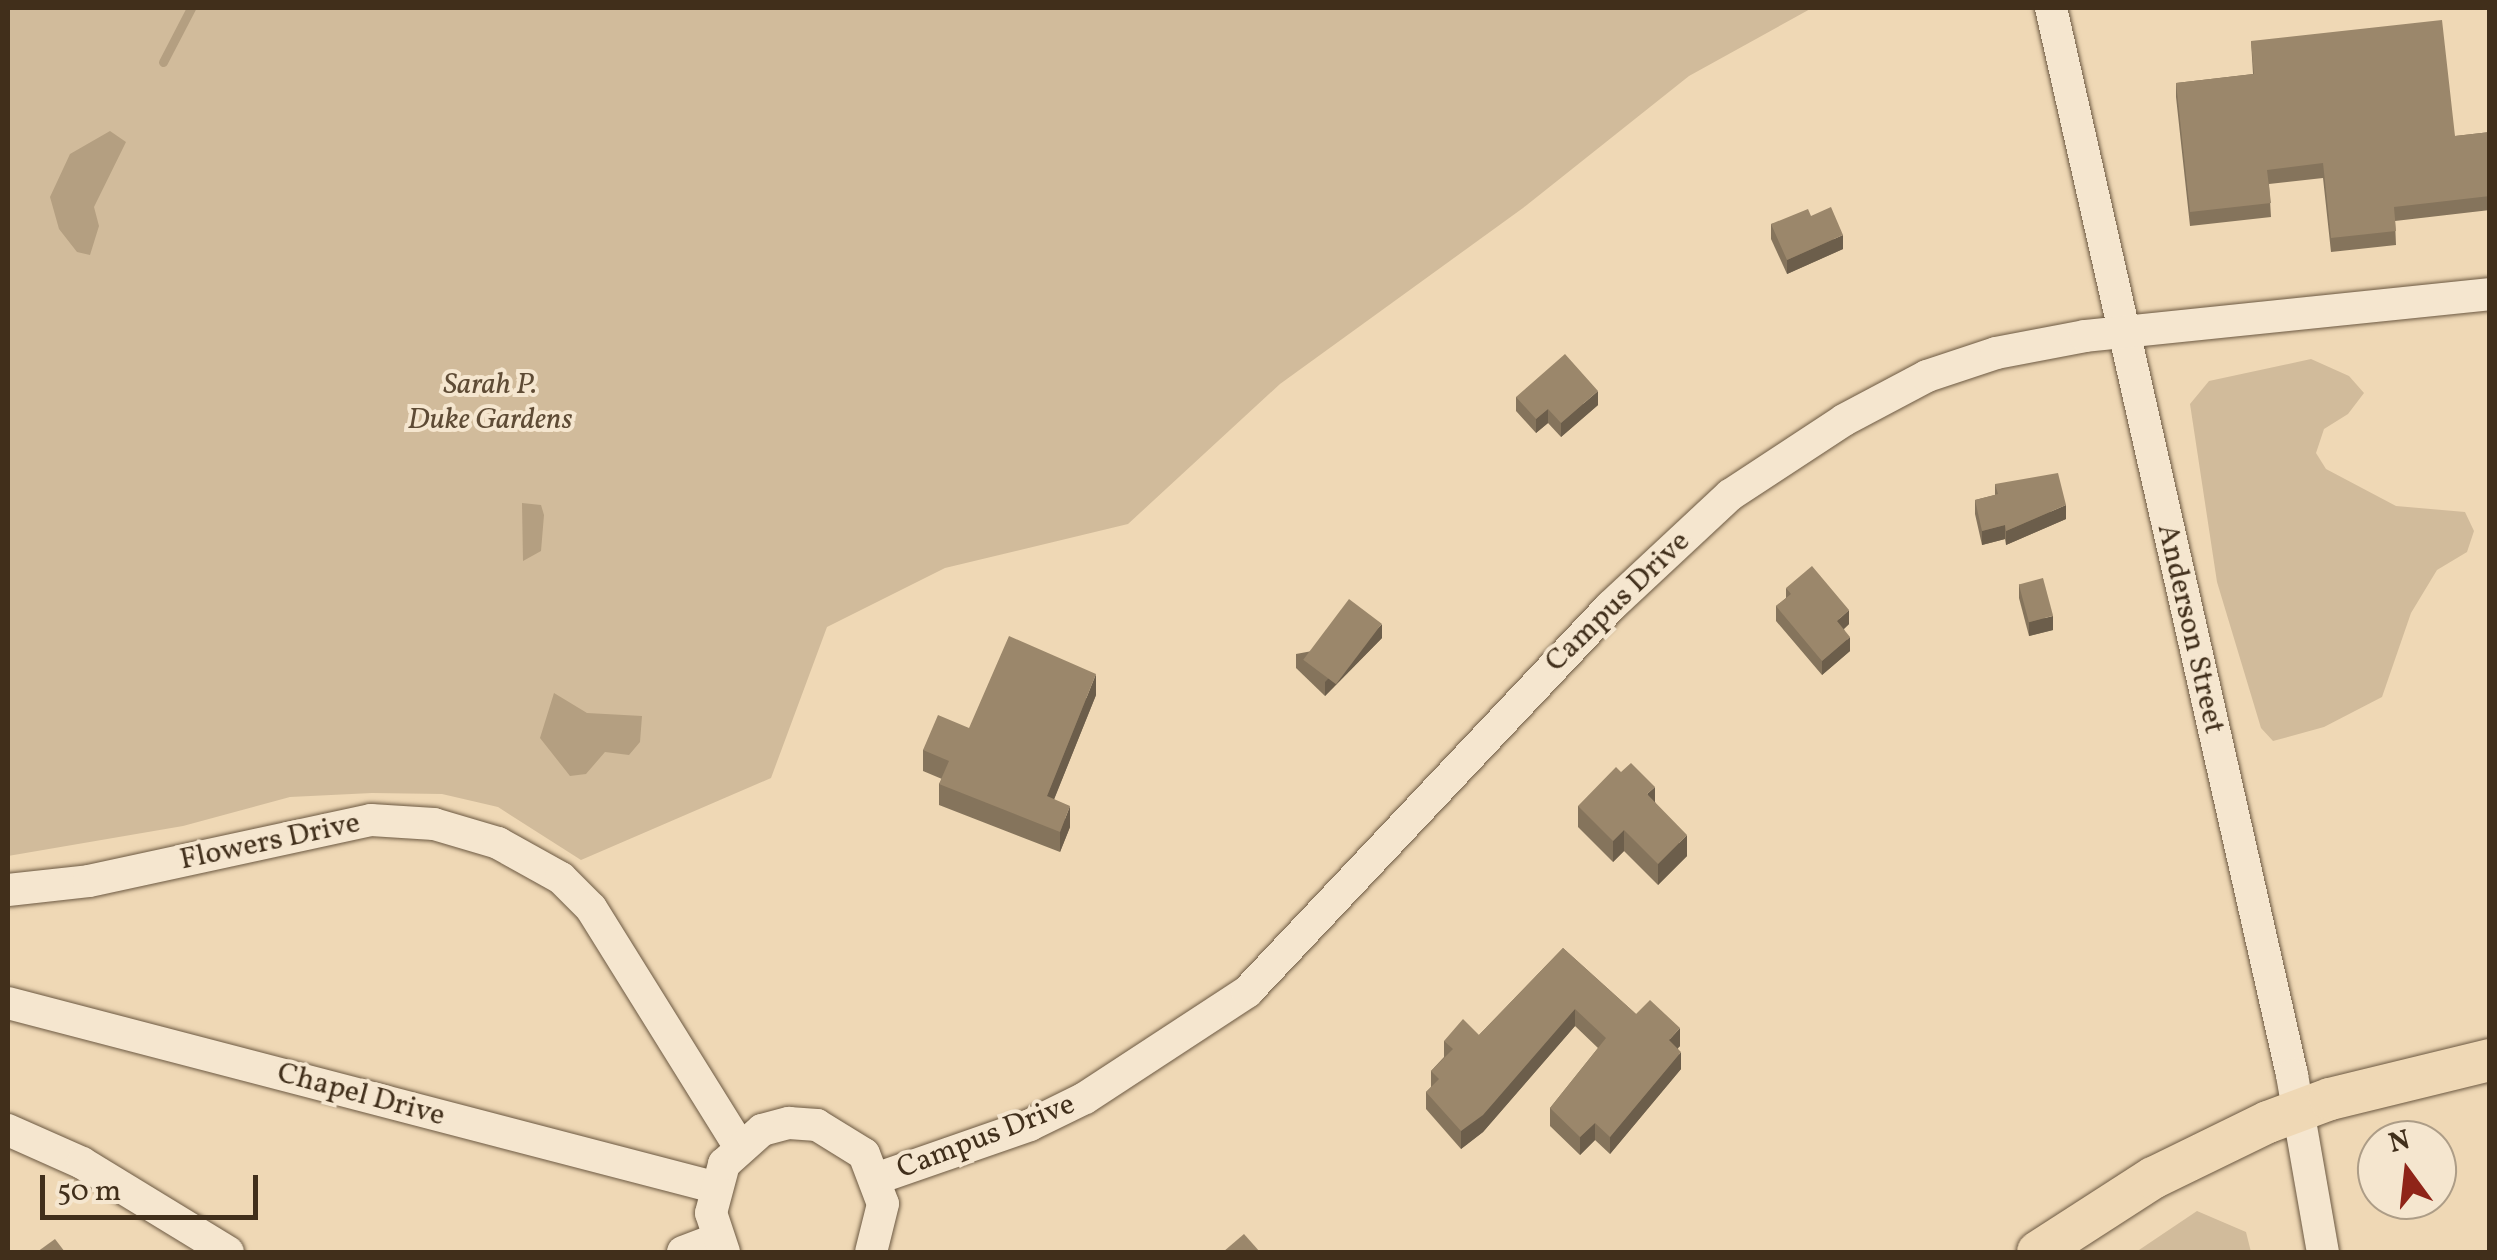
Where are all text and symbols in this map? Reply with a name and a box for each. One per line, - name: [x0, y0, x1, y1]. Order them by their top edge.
- park label: Sarah P. Duke Gardens: [408, 367, 572, 438]
- street label: Anderson Street: [2148, 521, 2232, 737]
- street label: Campus Drive: [1538, 524, 1698, 680]
- street label: Flowers Drive: [177, 805, 363, 879]
- street label: Chapel Drive: [273, 1055, 449, 1135]
- street label: Campus Drive: [892, 1087, 1080, 1187]
- north arrow: [2357, 1120, 2457, 1220]
- text: N: [2385, 1121, 2414, 1164]
- scale bar: [45, 1155, 262, 1217]
- text: 50 m: [57, 1171, 121, 1213]

